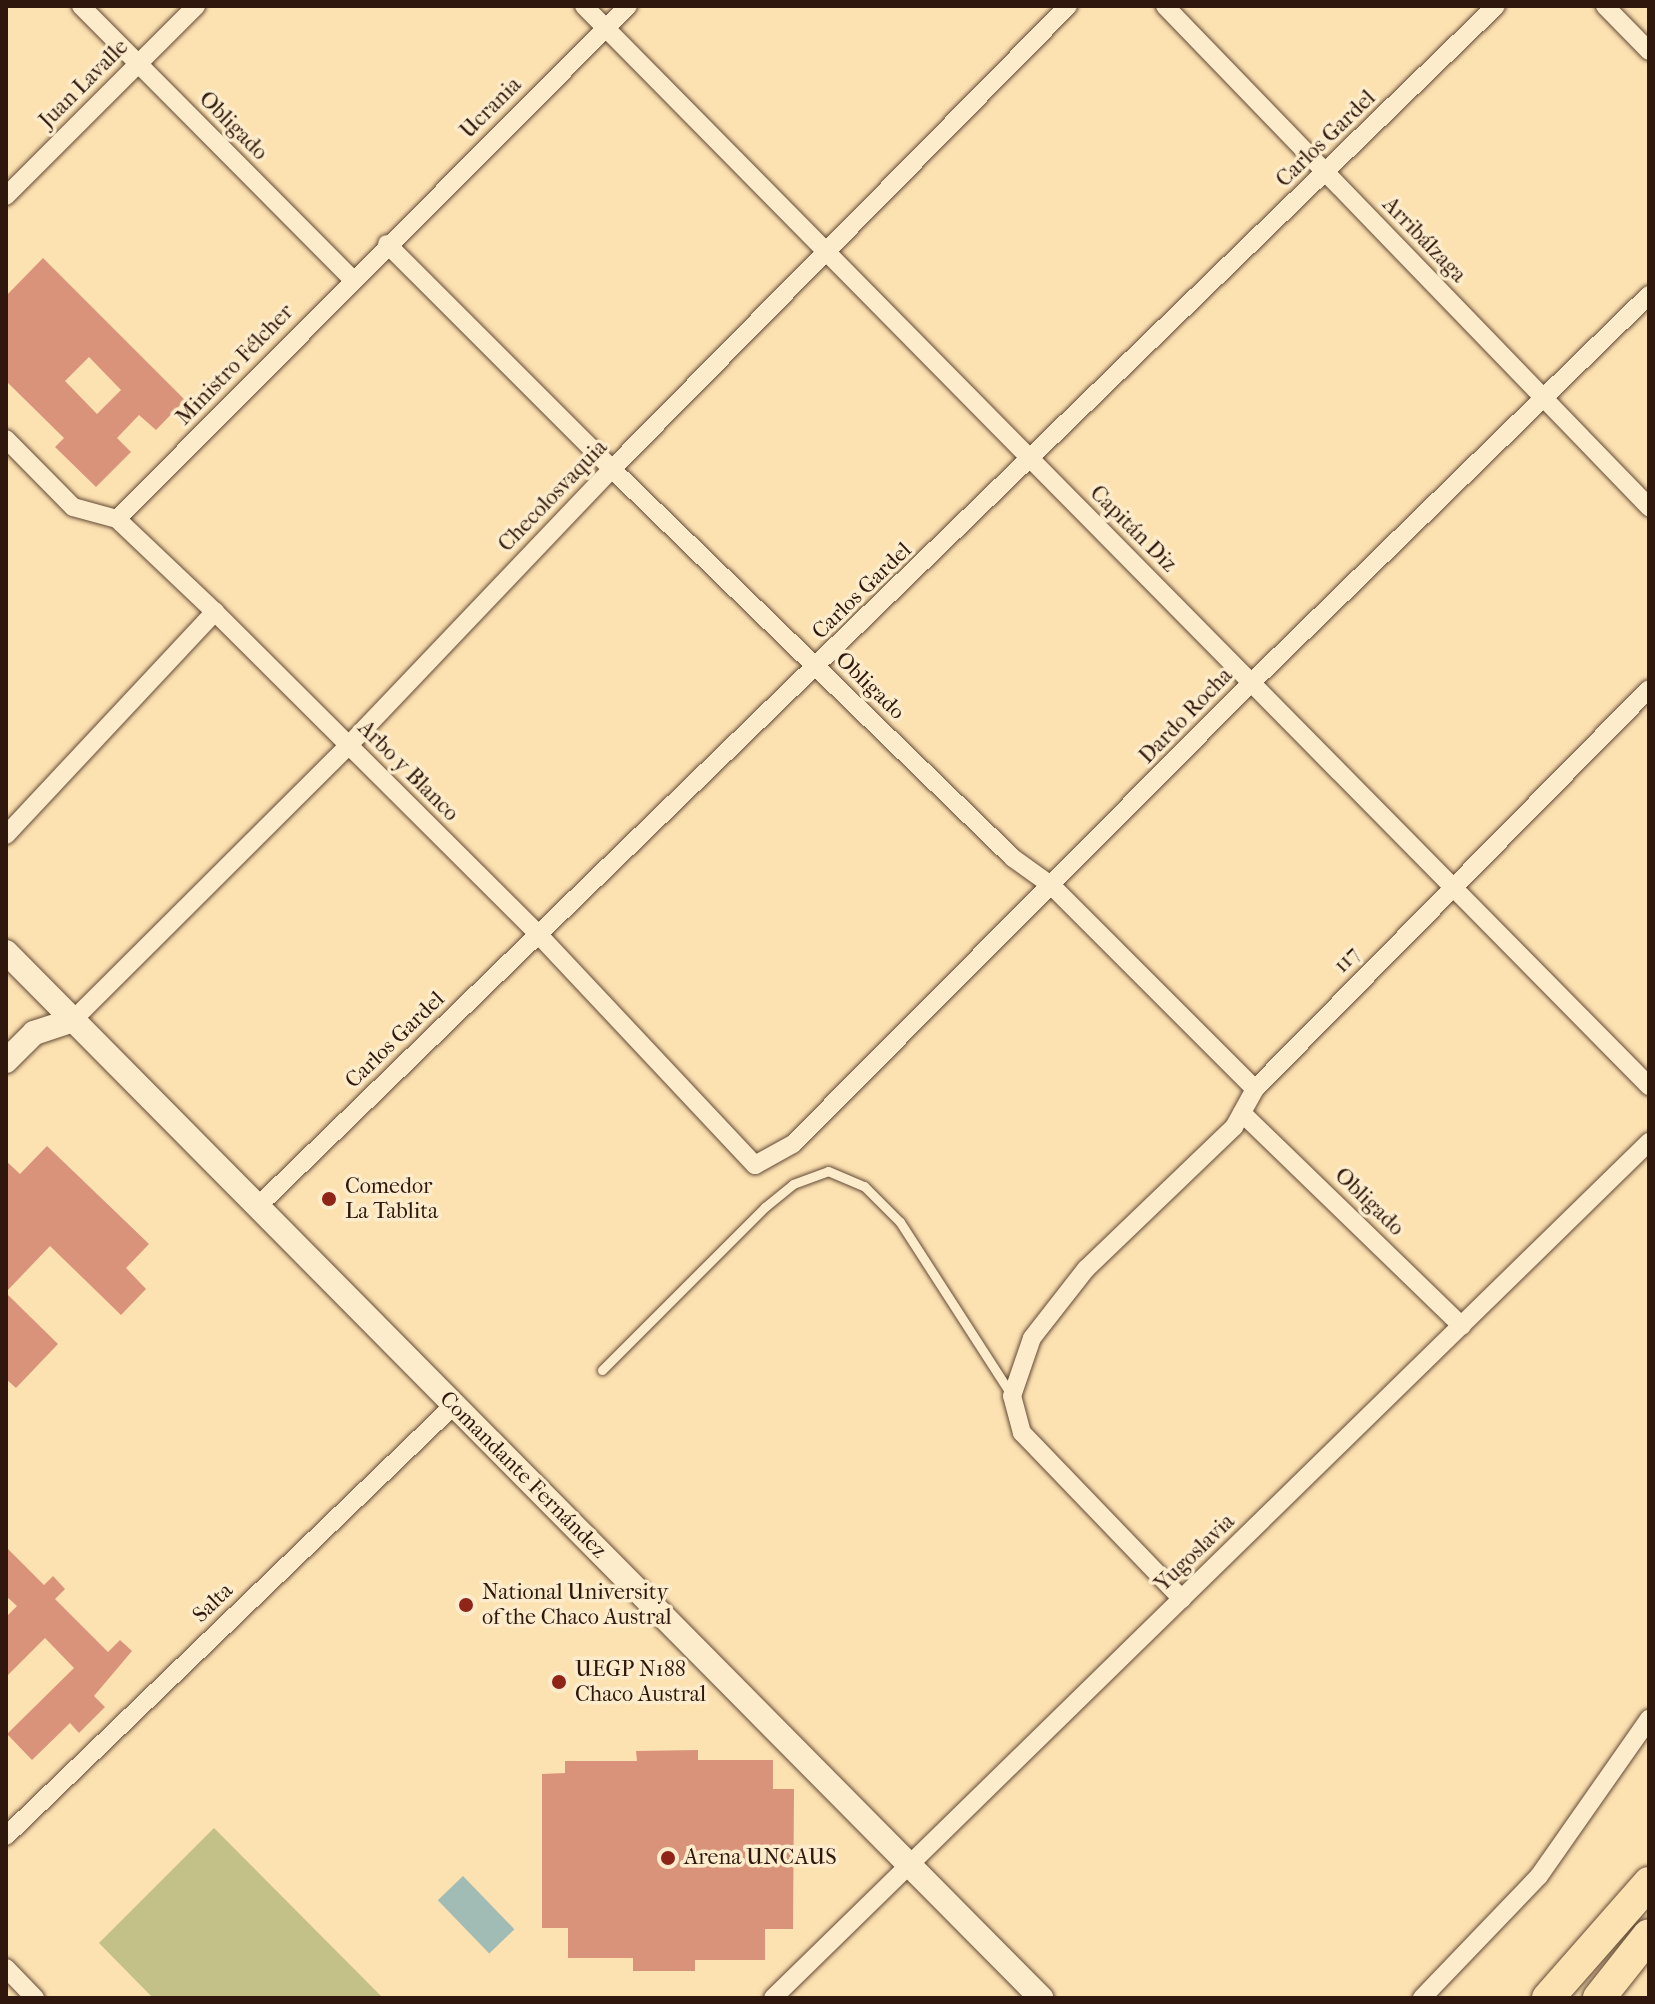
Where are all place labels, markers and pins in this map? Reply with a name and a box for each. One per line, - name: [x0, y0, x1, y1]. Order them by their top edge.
- place label: Comedor La Tablita: [345, 1173, 438, 1224]
- marker: Comedor La Tablita: [320, 1190, 338, 1208]
- place label: National University of the Chaco Austral: [482, 1579, 672, 1630]
- marker: National University of the Chaco Austral: [457, 1596, 475, 1614]
- place label: UEGP N188 Chaco Austral: [575, 1656, 706, 1708]
- marker: UEGP N188 Chaco Austral: [550, 1673, 568, 1691]
- place label: Arena UNCAUS: [684, 1845, 837, 1871]
- marker: Arena UNCAUS: [659, 1849, 677, 1867]

